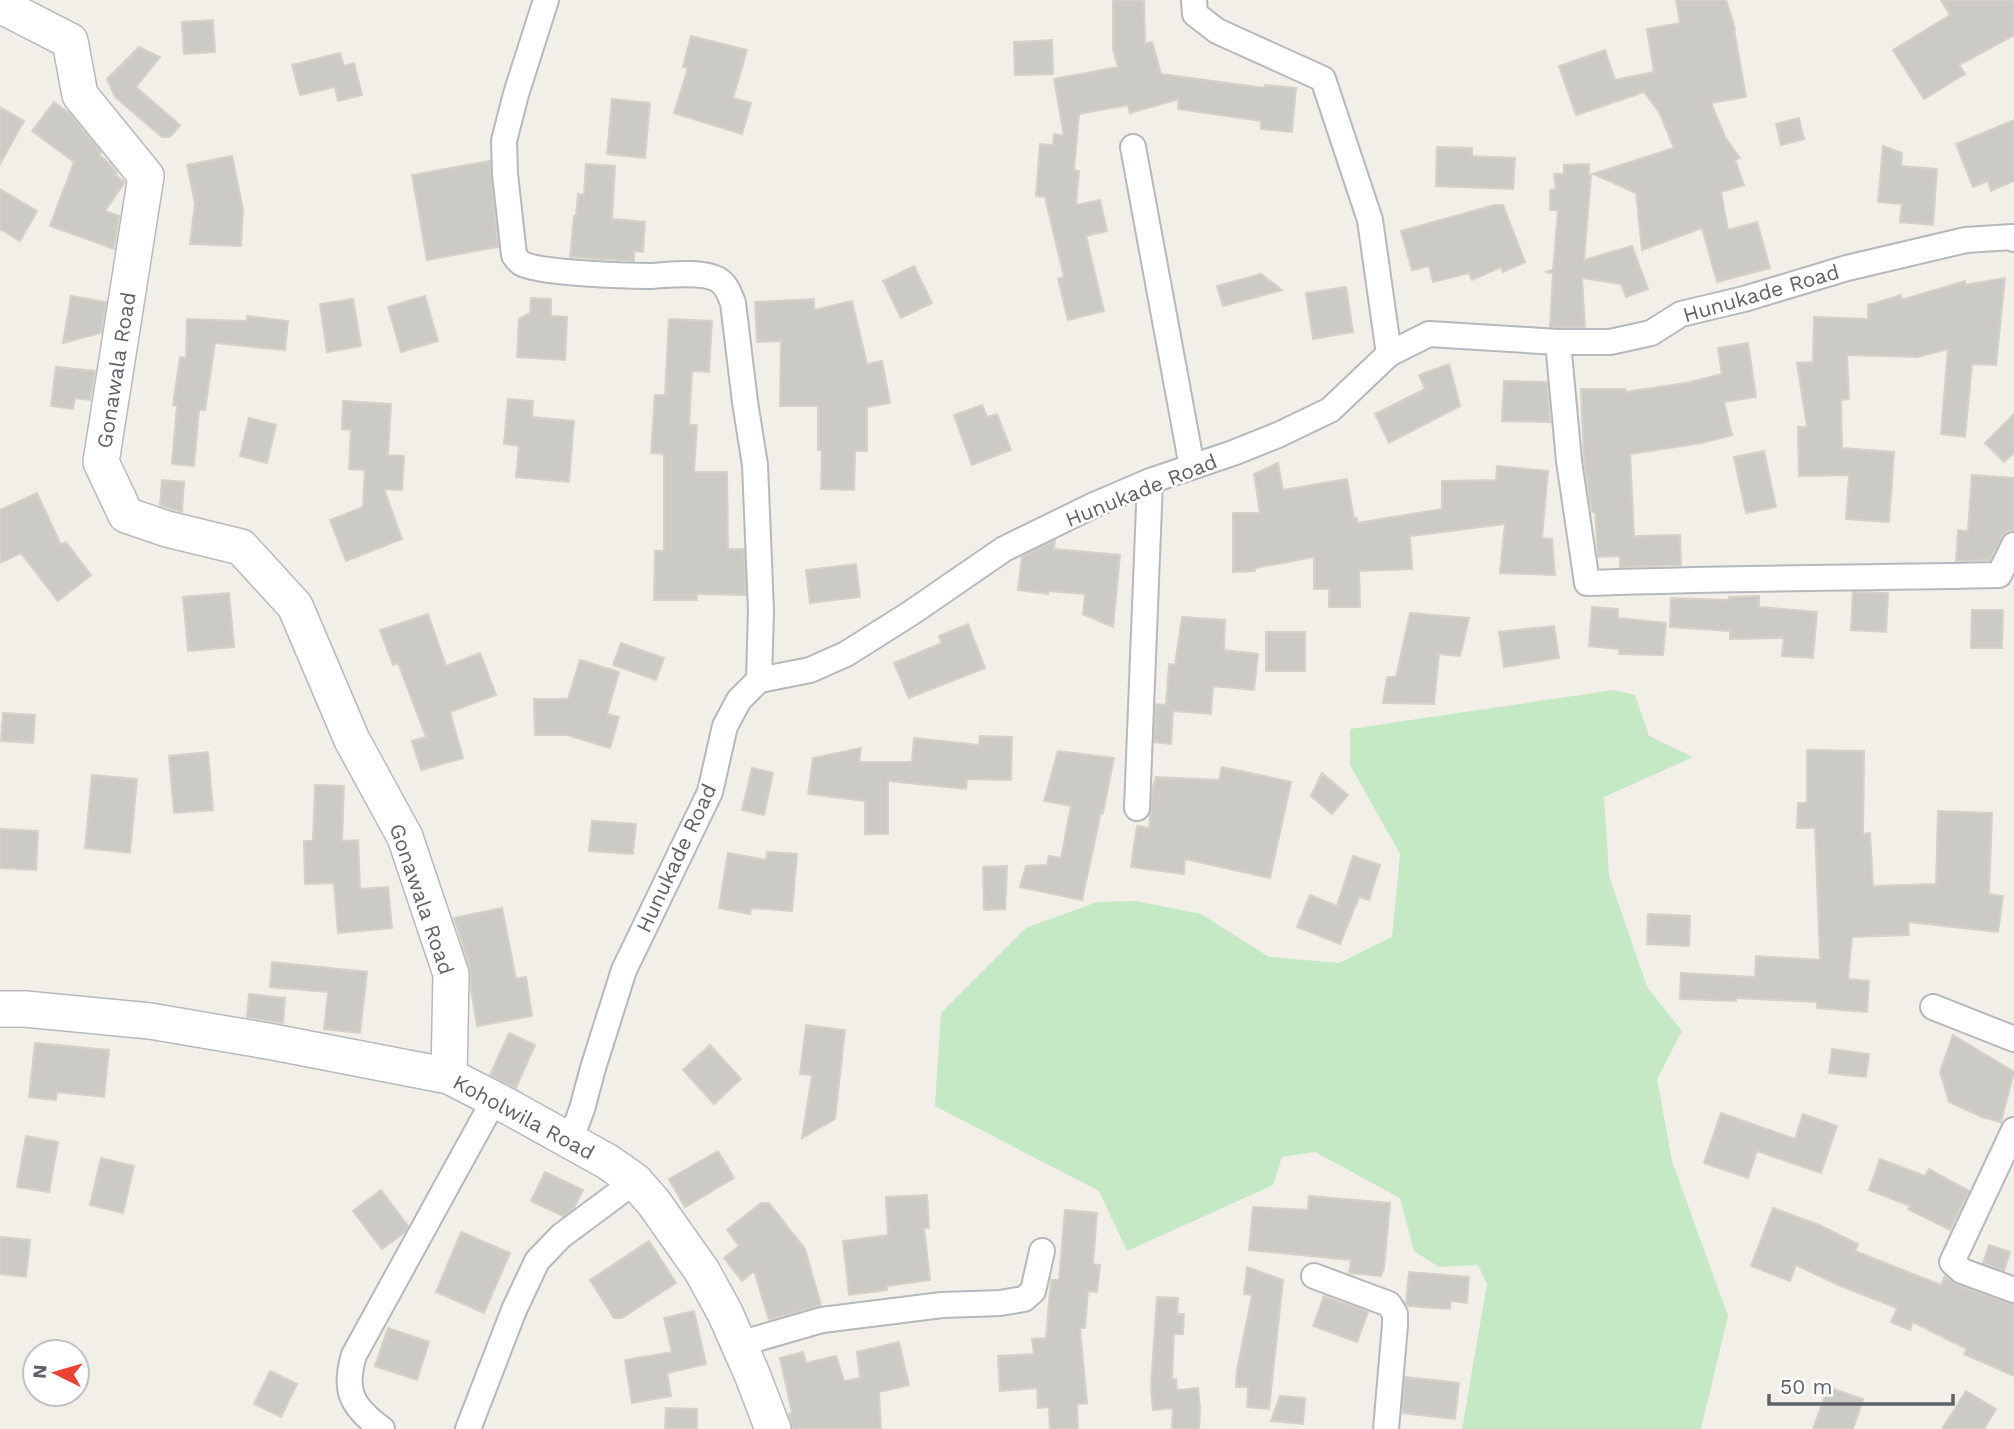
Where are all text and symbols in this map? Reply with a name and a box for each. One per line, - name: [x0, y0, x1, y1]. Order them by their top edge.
- street label: Hunukade Road: [1680, 259, 1842, 327]
- street label: Gonawala Road: [91, 290, 141, 450]
- street label: Hunukade Road: [1061, 448, 1221, 532]
- street label: Hunukade Road: [631, 780, 721, 936]
- street label: Gonawala Road: [384, 820, 460, 978]
- street label: Koholwila Road: [449, 1069, 599, 1165]
- north arrow: [21, 1338, 91, 1408]
- scale bar: [1769, 1362, 1953, 1406]
- text: N: [27, 1364, 52, 1380]
- text: 50 m: [1780, 1374, 1832, 1399]

